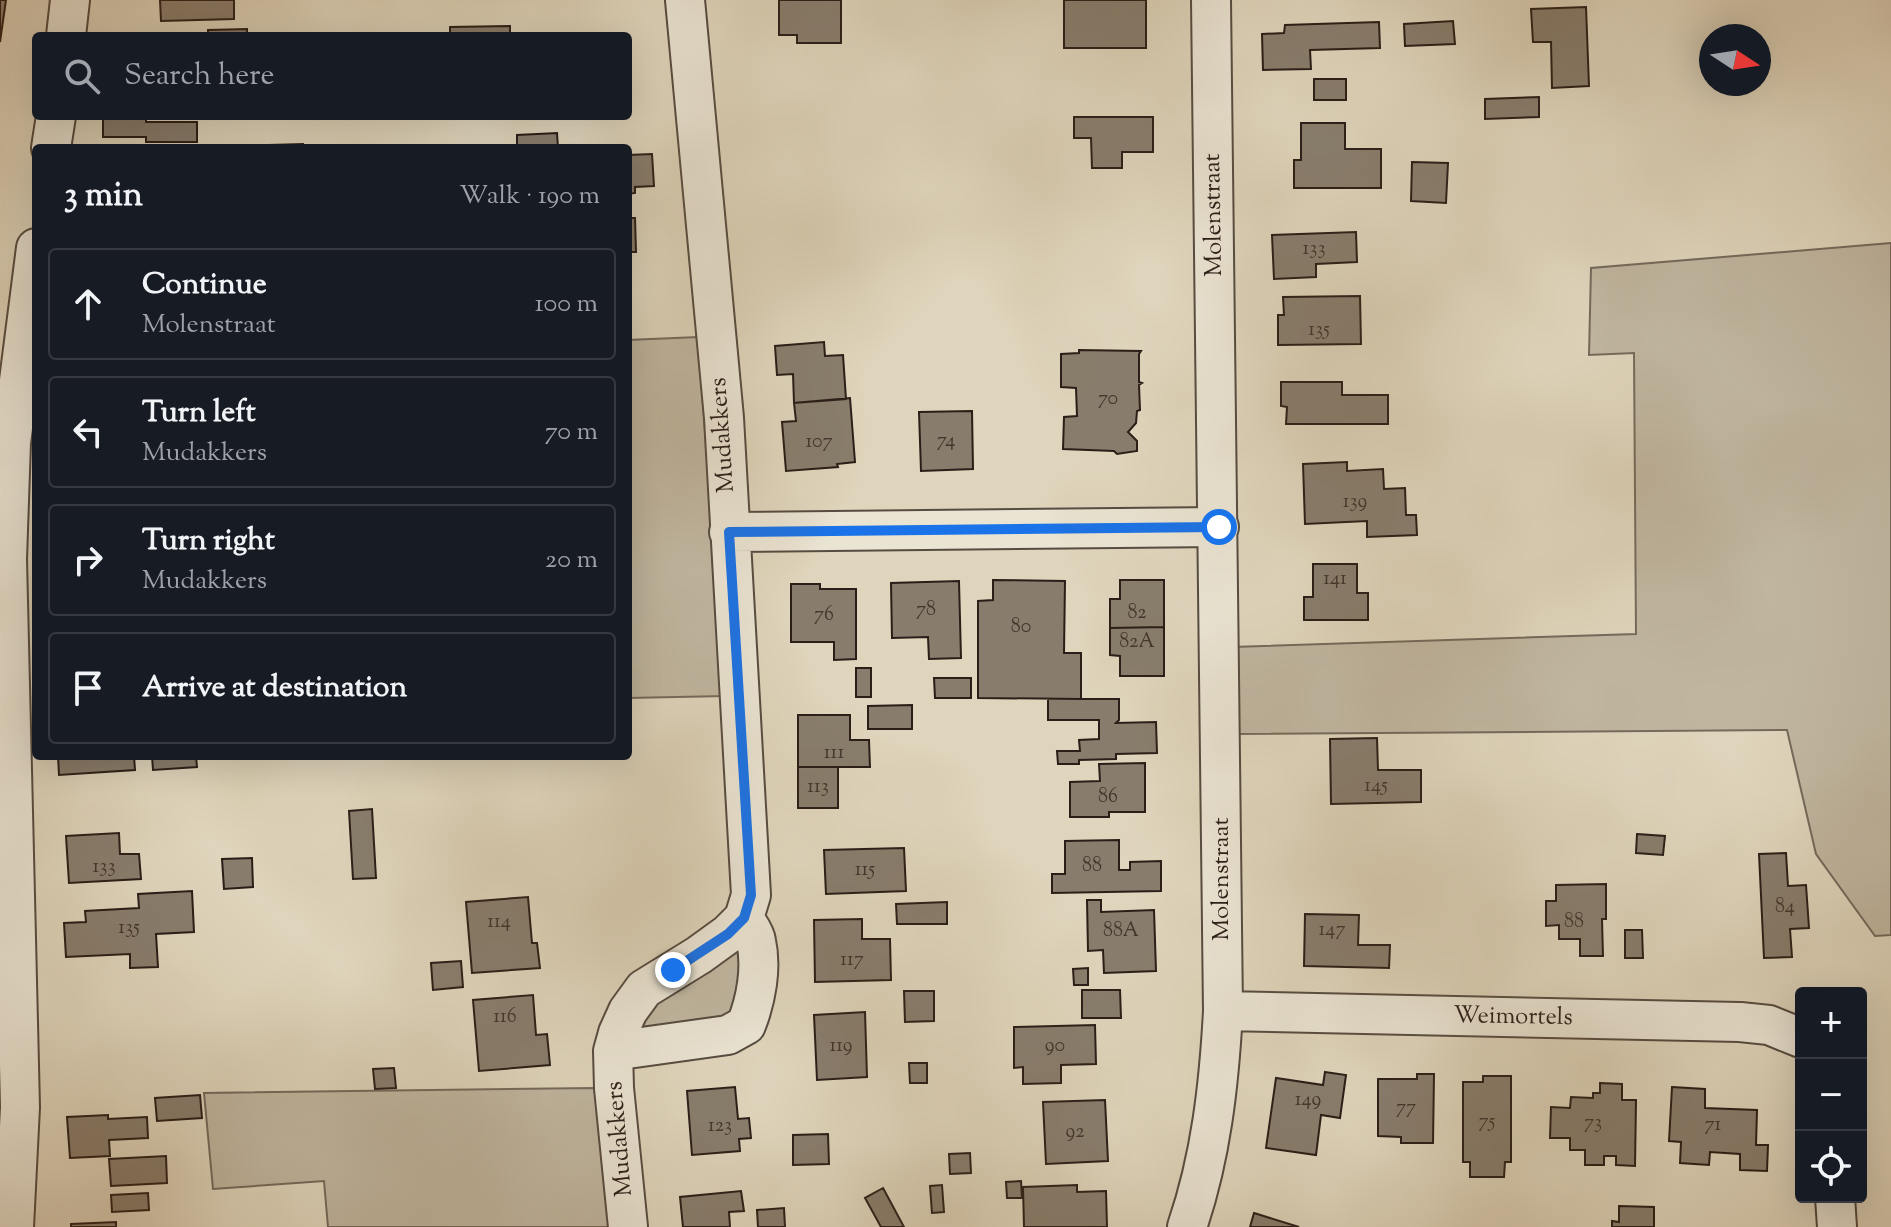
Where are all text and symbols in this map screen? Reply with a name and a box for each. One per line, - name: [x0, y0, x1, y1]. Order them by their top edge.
- north arrow: [1699, 24, 1771, 96]
- search box: [32, 32, 632, 120]
- icon: search: [60, 54, 104, 98]
- text: Search here: [124, 55, 274, 98]
- street label: Molenstraat: [1196, 153, 1232, 277]
- text: 3 min: [64, 172, 143, 221]
- text: Walk · 190 m: [459, 178, 600, 215]
- house number: 133: [1303, 235, 1325, 264]
- text: Continue: [142, 264, 267, 307]
- icon: ahead: [66, 282, 110, 326]
- text: 100 m: [535, 286, 598, 323]
- text: Molenstraat: [142, 307, 276, 344]
- house number: 135: [1308, 316, 1330, 345]
- street label: Mudakkers: [702, 376, 744, 494]
- house number: 70: [1098, 385, 1118, 414]
- text: Turn left: [142, 392, 256, 435]
- icon: left: [66, 410, 110, 454]
- text: 70 m: [545, 414, 598, 451]
- house number: 74: [937, 427, 955, 456]
- house number: 107: [805, 428, 833, 457]
- text: Mudakkers: [142, 435, 267, 472]
- house number: 139: [1343, 488, 1367, 517]
- route start: [1201, 509, 1237, 545]
- text: Turn right: [142, 520, 275, 563]
- icon: right: [66, 538, 110, 582]
- text: 20 m: [545, 542, 598, 579]
- text: Mudakkers: [142, 563, 267, 600]
- house number: 141: [1323, 565, 1347, 594]
- house number: 78: [916, 596, 936, 625]
- house number: 82: [1127, 599, 1147, 628]
- house number: 76: [814, 601, 834, 630]
- house number: 80: [1011, 613, 1031, 642]
- house number: 82A: [1119, 628, 1155, 657]
- icon: arrive: [66, 666, 110, 710]
- text: Arrive at destination: [142, 667, 407, 710]
- house number: 111: [824, 739, 844, 768]
- house number: 145: [1364, 772, 1388, 801]
- house number: 113: [807, 773, 829, 802]
- house number: 86: [1098, 783, 1118, 812]
- street label: Molenstraat: [1205, 817, 1239, 941]
- house number: 88: [1082, 852, 1102, 881]
- house number: 133: [93, 853, 115, 882]
- house number: 115: [855, 856, 875, 885]
- house number: 84: [1775, 893, 1795, 922]
- house number: 114: [487, 908, 511, 937]
- house number: 88: [1564, 908, 1584, 937]
- house number: 135: [118, 914, 140, 943]
- house number: 147: [1319, 916, 1345, 945]
- house number: 88A: [1103, 917, 1139, 946]
- house number: 117: [840, 946, 864, 975]
- route end: [655, 952, 691, 988]
- map controls: [1795, 987, 1867, 1203]
- button: +: [1795, 987, 1867, 1059]
- street label: Weimortels: [1453, 999, 1573, 1035]
- house number: 116: [493, 1003, 517, 1032]
- house number: 119: [829, 1032, 853, 1061]
- house number: 90: [1045, 1032, 1065, 1061]
- button: −: [1795, 1059, 1867, 1131]
- street label: Mudakkers: [598, 1080, 642, 1198]
- house number: 149: [1295, 1086, 1321, 1115]
- house number: 77: [1396, 1094, 1416, 1123]
- house number: 75: [1479, 1108, 1496, 1137]
- house number: 73: [1584, 1109, 1602, 1138]
- house number: 71: [1705, 1111, 1722, 1140]
- house number: 123: [708, 1112, 732, 1141]
- house number: 92: [1065, 1118, 1085, 1147]
- button: locate: [1795, 1131, 1867, 1203]

